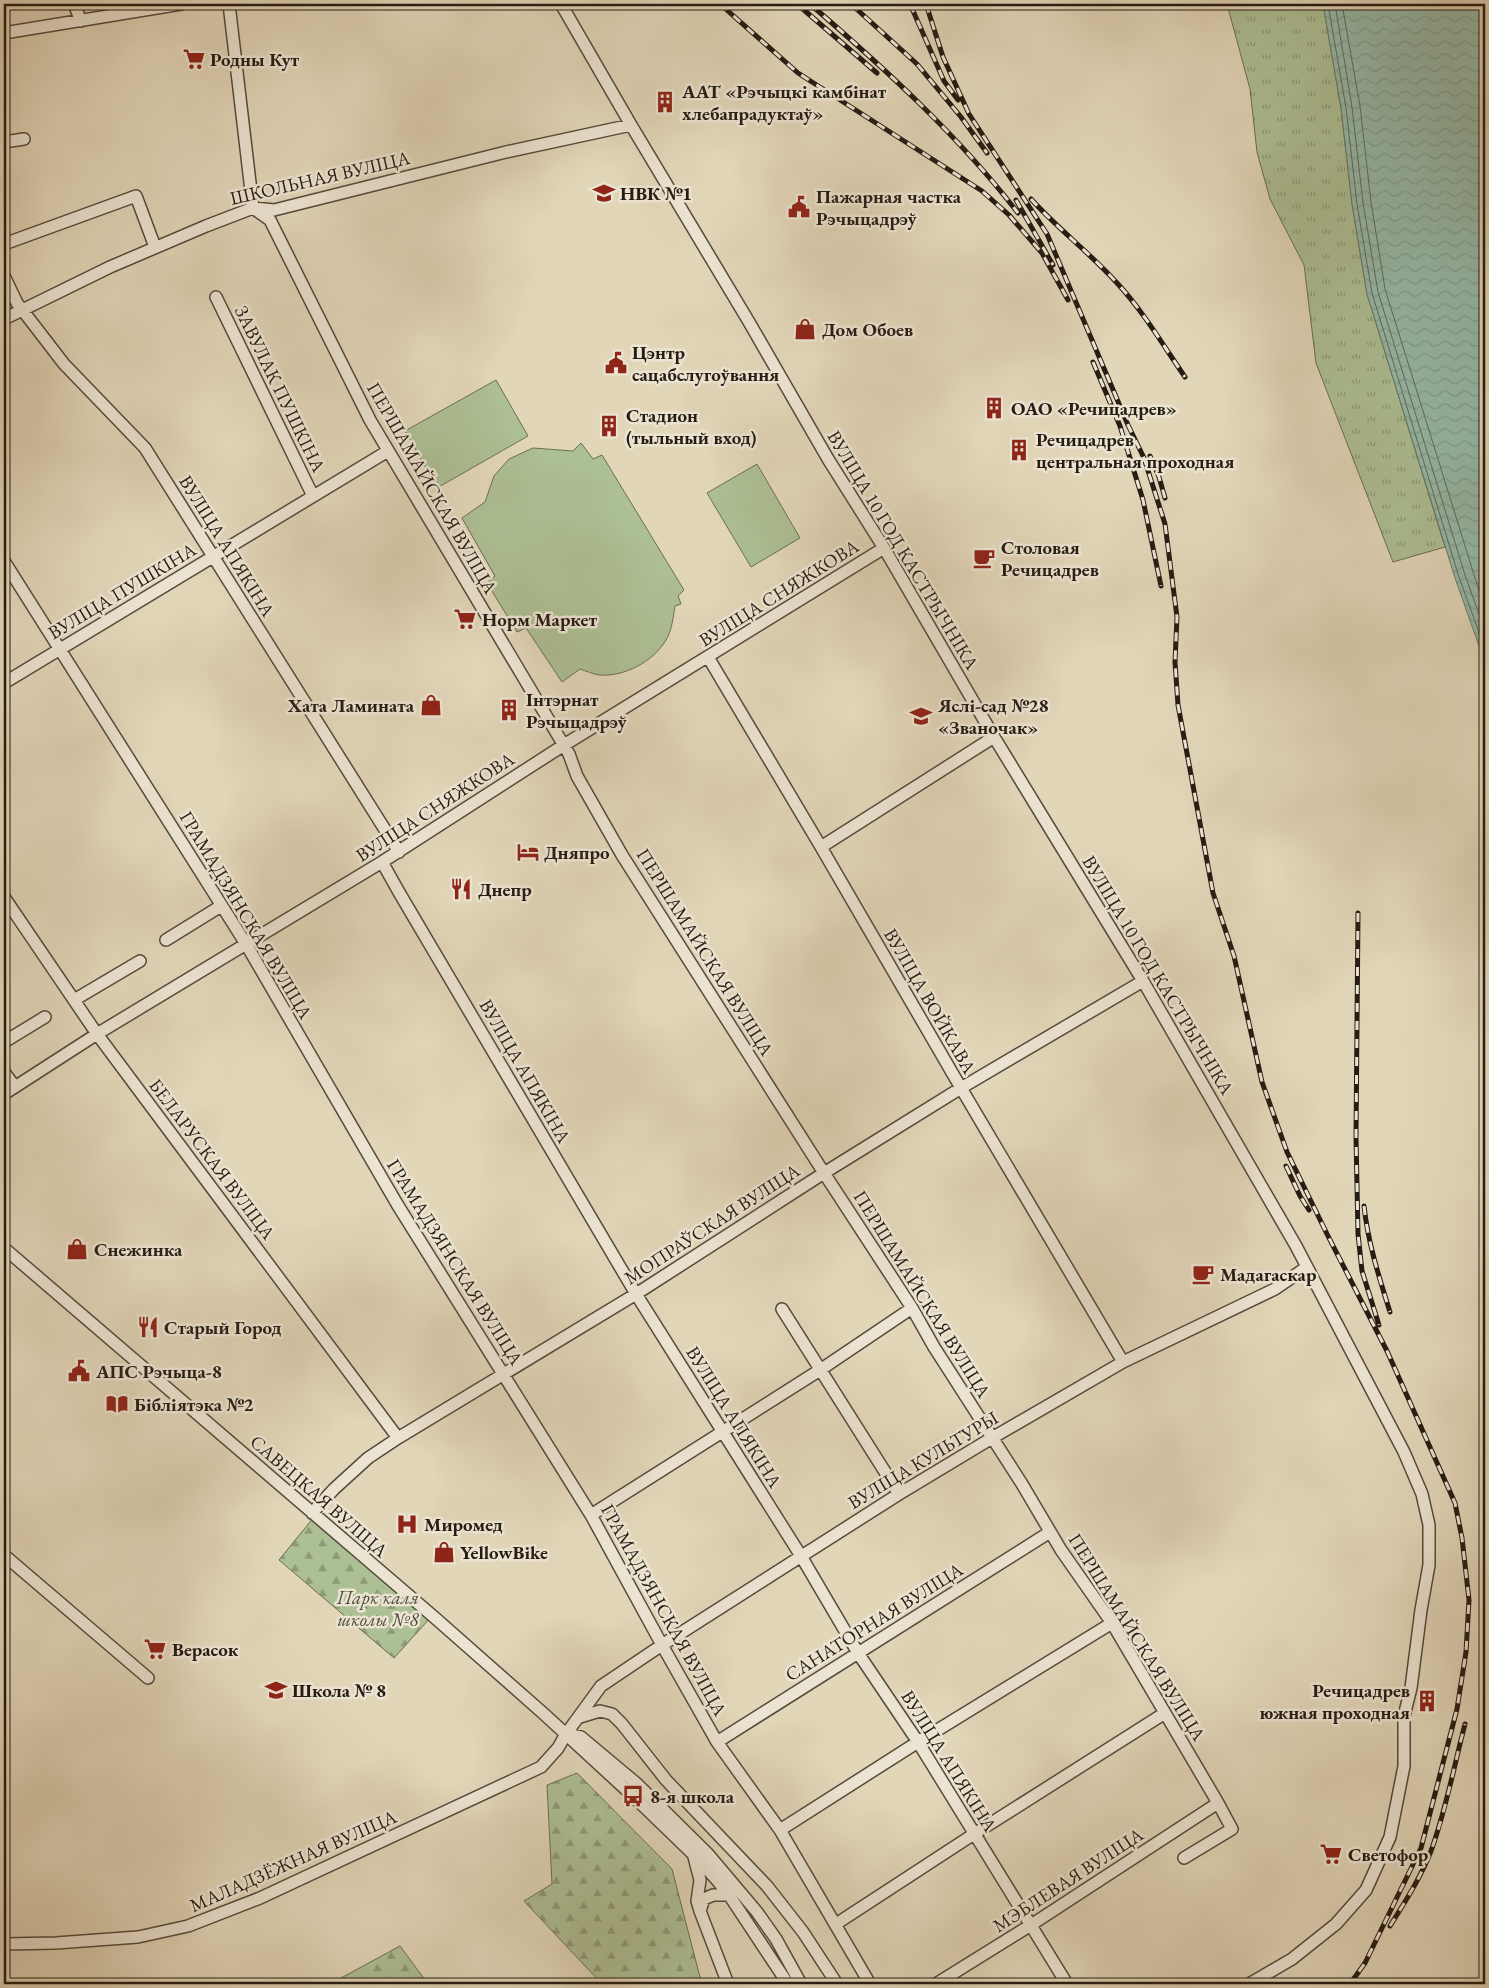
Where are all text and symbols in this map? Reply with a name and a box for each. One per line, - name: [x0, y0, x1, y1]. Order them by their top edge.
- supermarket icon: Родны Кут: [181, 46, 207, 72]
- place label: Родны Кут: [210, 47, 300, 72]
- place label: ААТ «Рэчыцкі камбінат хлебапрадуктаў»: [681, 79, 887, 126]
- building icon: ААТ «Рэчыцкі камбінат хлебапрадуктаў»: [652, 89, 678, 115]
- street label: ШКОЛЬНАЯ ВУЛІЦА: [228, 145, 413, 211]
- school or university icon: НВК №1: [591, 180, 617, 206]
- place label: НВК №1: [620, 181, 692, 206]
- place label: Пажарная частка Рэчыцадрэў: [816, 184, 962, 231]
- public building icon: Пажарная частка Рэчыцадрэў: [786, 194, 812, 220]
- street label: ЗАВУЛАК ПУШКІНА: [229, 301, 332, 477]
- shop icon: Дом Обоев: [792, 316, 818, 342]
- place label: Дом Обоев: [822, 317, 913, 342]
- place label: Цэнтр сацабслугоўвання: [632, 340, 779, 387]
- public building icon: Цэнтр сацабслугоўвання: [603, 350, 629, 376]
- street label: ПЕРШАМАЙСКАЯ ВУЛІЦА: [361, 378, 503, 599]
- building icon: ОАО «Речицадрев»: [981, 395, 1007, 421]
- place label: ОАО «Речицадрев»: [1011, 396, 1177, 421]
- place label: Стадион (тыльный вход): [626, 403, 757, 450]
- building icon: Стадион (тыльный вход): [596, 413, 622, 439]
- street label: ВУЛІЦА 10 ГОД КАСТРЫЧНІКА: [821, 426, 985, 675]
- place label: Речицадрев центральная проходная: [1036, 427, 1234, 474]
- building icon: Речицадрев центральная проходная: [1006, 437, 1032, 463]
- street label: ВУЛІЦА АПЯКІНА: [173, 470, 281, 622]
- street label: ВУЛІЦА СНЯЖКОВА: [694, 533, 864, 652]
- place label: Столовая Речицадрев: [1001, 535, 1099, 582]
- street label: ВУЛІЦА ПУШКІНА: [43, 536, 201, 645]
- cafe icon: Столовая Речицадрев: [971, 545, 997, 571]
- supermarket icon: Норм Маркет: [452, 606, 478, 632]
- place label: Норм Маркет: [482, 607, 597, 632]
- place label: Інтэрнат Рэчыцадрэў: [526, 687, 628, 734]
- shop icon: Хата Ламината: [418, 692, 444, 718]
- place label: Хата Ламината: [287, 693, 415, 718]
- place label: Яслі-сад №28 «Званочак»: [937, 693, 1049, 740]
- building icon: Інтэрнат Рэчыцадрэў: [496, 697, 522, 723]
- school or university icon: Яслі-сад №28 «Званочак»: [908, 703, 934, 729]
- street label: ВУЛІЦА СНЯЖКОВА: [351, 746, 520, 868]
- street label: ГРАМАДЗЯНСКАЯ ВУЛІЦА: [174, 806, 319, 1024]
- hotel icon: Дняпро: [515, 839, 541, 865]
- place label: Дняпро: [544, 840, 610, 865]
- street label: ПЕРШАМАЙСКАЯ ВУЛІЦА: [631, 843, 780, 1061]
- street label: ВУЛІЦА 10 ГОД КАСТРЫЧНІКА: [1076, 851, 1240, 1100]
- restaurant icon: Днепр: [448, 876, 474, 902]
- place label: Днепр: [478, 877, 532, 902]
- street label: ВУЛІЦА ВОЙКАВА: [878, 924, 982, 1079]
- street label: ВУЛІЦА АПЯКІНА: [474, 994, 577, 1148]
- street label: БЕЛАРУСКАЯ ВУЛІЦА: [143, 1073, 281, 1245]
- street label: ГРАМАДЗЯНСКАЯ ВУЛІЦА: [381, 1154, 529, 1370]
- street label: МОПРАЎСКАЯ ВУЛІЦА: [619, 1157, 805, 1290]
- street label: ПЕРШАМАЙСКАЯ ВУЛІЦА: [848, 1185, 997, 1403]
- shop icon: Снежинка: [64, 1236, 90, 1262]
- place label: Снежинка: [94, 1237, 183, 1262]
- cafe icon: Мадагаскар: [1190, 1261, 1216, 1287]
- place label: Мадагаскар: [1220, 1262, 1317, 1287]
- restaurant icon: Старый Город: [135, 1314, 161, 1340]
- place label: Старый Город: [164, 1315, 282, 1340]
- street label: ВУЛІЦА АПЯКІНА: [680, 1341, 788, 1493]
- public building icon: АПС Рэчыца-8: [66, 1358, 92, 1384]
- place label: АПС Рэчыца-8: [95, 1359, 222, 1384]
- library icon: Бібліятэка №2: [104, 1391, 130, 1417]
- place label: Бібліятэка №2: [134, 1392, 254, 1417]
- street label: ВУЛІЦА КУЛЬТУРЫ: [843, 1405, 1003, 1515]
- street label: САВЕЦКАЯ ВУЛІЦА: [245, 1429, 394, 1563]
- street label: ГРАМАДЗЯНСКАЯ ВУЛІЦА: [595, 1500, 733, 1721]
- hospital icon: Миромед: [394, 1511, 420, 1537]
- place label: Миромед: [424, 1512, 503, 1537]
- street label: ПЕРШАМАЙСКАЯ ВУЛІЦА: [1063, 1528, 1212, 1746]
- shop icon: YellowBike: [431, 1539, 457, 1565]
- place label: YellowBike: [460, 1540, 548, 1565]
- street label: САНАТОРНАЯ ВУЛІЦА: [780, 1557, 968, 1687]
- park label: Парк каля школы №8: [336, 1585, 419, 1632]
- supermarket icon: Верасок: [142, 1636, 168, 1662]
- place label: Верасок: [172, 1637, 239, 1662]
- school or university icon: Школа № 8: [263, 1677, 289, 1703]
- place label: Школа № 8: [292, 1678, 386, 1703]
- place label: Речицадрев южная проходная: [1259, 1678, 1410, 1725]
- street label: ВУЛІЦА АПЯКІНА: [895, 1685, 1003, 1837]
- building icon: Речицадрев южная проходная: [1414, 1688, 1440, 1714]
- bus stop icon: 8-я школа: [620, 1783, 646, 1809]
- place label: 8-я школа: [650, 1784, 735, 1809]
- street label: МАЛАДЗЁЖНАЯ ВУЛІЦА: [186, 1804, 401, 1918]
- street label: МЭБЛЕВАЯ ВУЛІЦА: [988, 1821, 1149, 1938]
- supermarket icon: Светофор: [1318, 1841, 1344, 1867]
- place label: Светофор: [1348, 1842, 1429, 1867]

